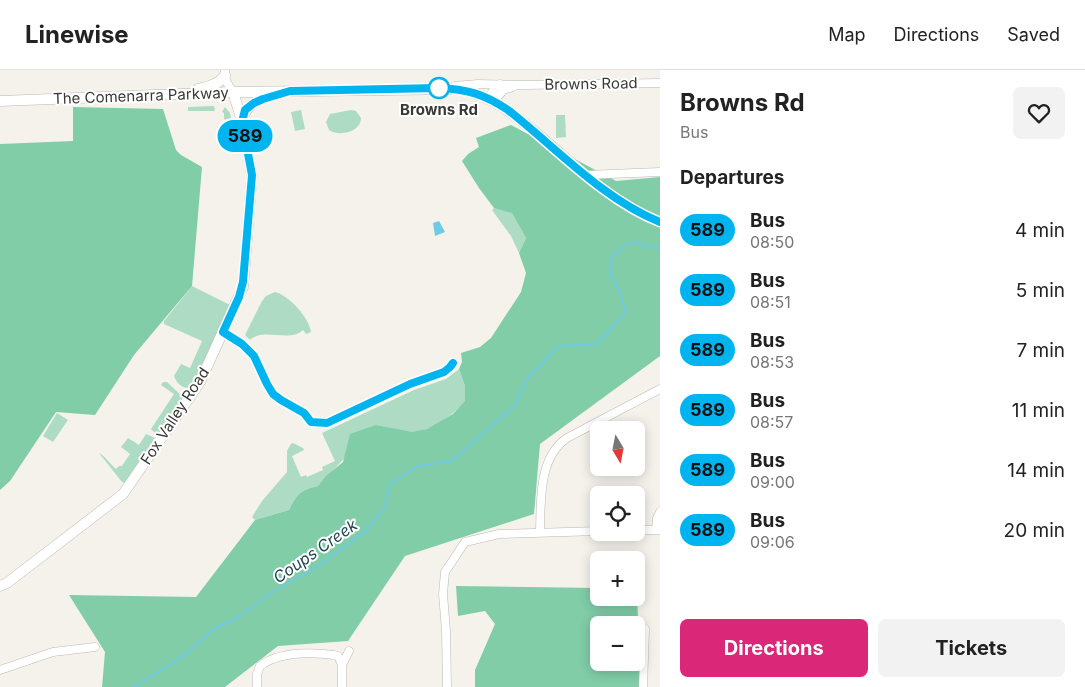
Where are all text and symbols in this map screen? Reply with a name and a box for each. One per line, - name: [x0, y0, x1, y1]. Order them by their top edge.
- text: Linewise: [25, 20, 129, 49]
- text: Map: [828, 24, 866, 45]
- text: Directions: [894, 24, 979, 45]
- text: Saved: [1007, 24, 1060, 45]
- street label: Browns Road: [544, 73, 638, 94]
- marker: Browns Rd: [428, 77, 450, 99]
- street label: The Comenarra Parkway: [53, 83, 230, 108]
- button: heart: [1013, 87, 1065, 139]
- text: Browns Rd: [680, 88, 805, 117]
- place label: Browns Rd: [400, 100, 478, 119]
- line badge: 589: [216, 120, 274, 152]
- text: Bus: [680, 122, 708, 142]
- text: 589: [228, 125, 262, 146]
- text: Departures: [680, 166, 784, 189]
- text: Bus: [750, 209, 785, 232]
- text: 589: [690, 219, 725, 240]
- text: 4 min: [1015, 219, 1065, 242]
- text: 08:50: [750, 232, 794, 252]
- text: Bus: [750, 269, 785, 292]
- text: 589: [690, 279, 725, 300]
- text: 5 min: [1016, 279, 1065, 302]
- text: 08:51: [750, 292, 791, 312]
- text: Bus: [750, 329, 785, 352]
- text: 589: [690, 339, 725, 360]
- text: 7 min: [1016, 339, 1065, 362]
- text: 08:53: [750, 352, 794, 372]
- street label: Fox Valley Road: [136, 364, 213, 468]
- text: Bus: [750, 389, 785, 412]
- text: 589: [690, 399, 725, 420]
- text: 11 min: [1012, 399, 1065, 422]
- text: 08:57: [750, 412, 793, 432]
- north arrow: [590, 421, 645, 476]
- map controls: [590, 421, 645, 671]
- text: Bus: [750, 449, 785, 472]
- text: 589: [690, 459, 725, 480]
- text: 14 min: [1007, 459, 1065, 482]
- text: 09:00: [750, 472, 795, 492]
- button: locate: [590, 486, 645, 541]
- text: Bus: [750, 509, 785, 532]
- water label: Coups Creek: [269, 515, 361, 587]
- text: 589: [690, 519, 725, 540]
- text: 20 min: [1004, 519, 1065, 542]
- text: 09:06: [750, 532, 795, 552]
- button: +: [590, 551, 645, 606]
- button: −: [590, 616, 645, 671]
- button: Directions: [680, 619, 868, 677]
- button: Tickets: [878, 619, 1065, 677]

